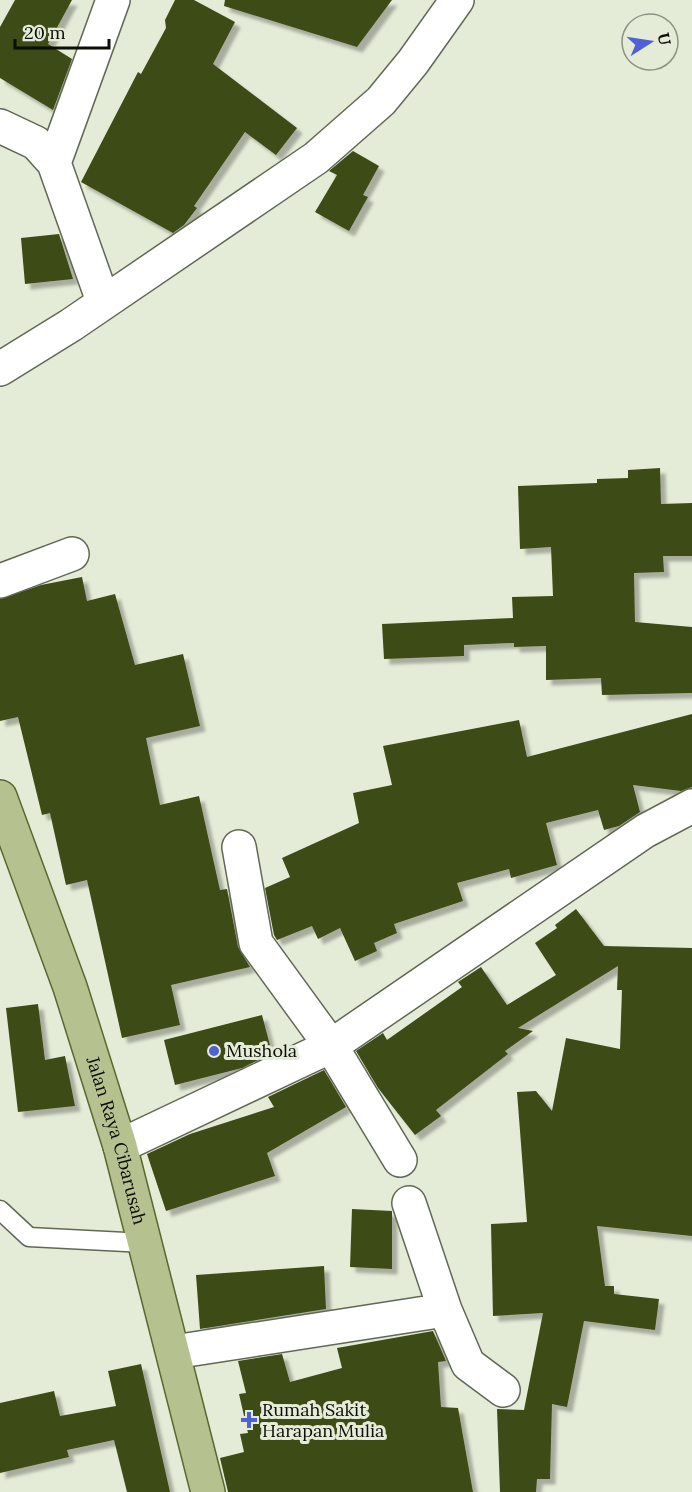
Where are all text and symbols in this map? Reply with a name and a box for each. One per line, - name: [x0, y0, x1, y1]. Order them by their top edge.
- scale bar: [15, 12, 110, 50]
- north arrow: [620, 12, 680, 72]
- text: 20 m: [24, 21, 66, 44]
- text: U: [654, 31, 676, 47]
- place label: Mushola: [226, 1039, 297, 1062]
- marker: Mushola: [207, 1044, 221, 1058]
- street label: Jalan Raya Cibarusah: [81, 1053, 152, 1227]
- place label: Rumah Sakit Harapan Mulia: [262, 1398, 384, 1442]
- marker: Rumah Sakit Harapan Mulia: [240, 1411, 258, 1429]

